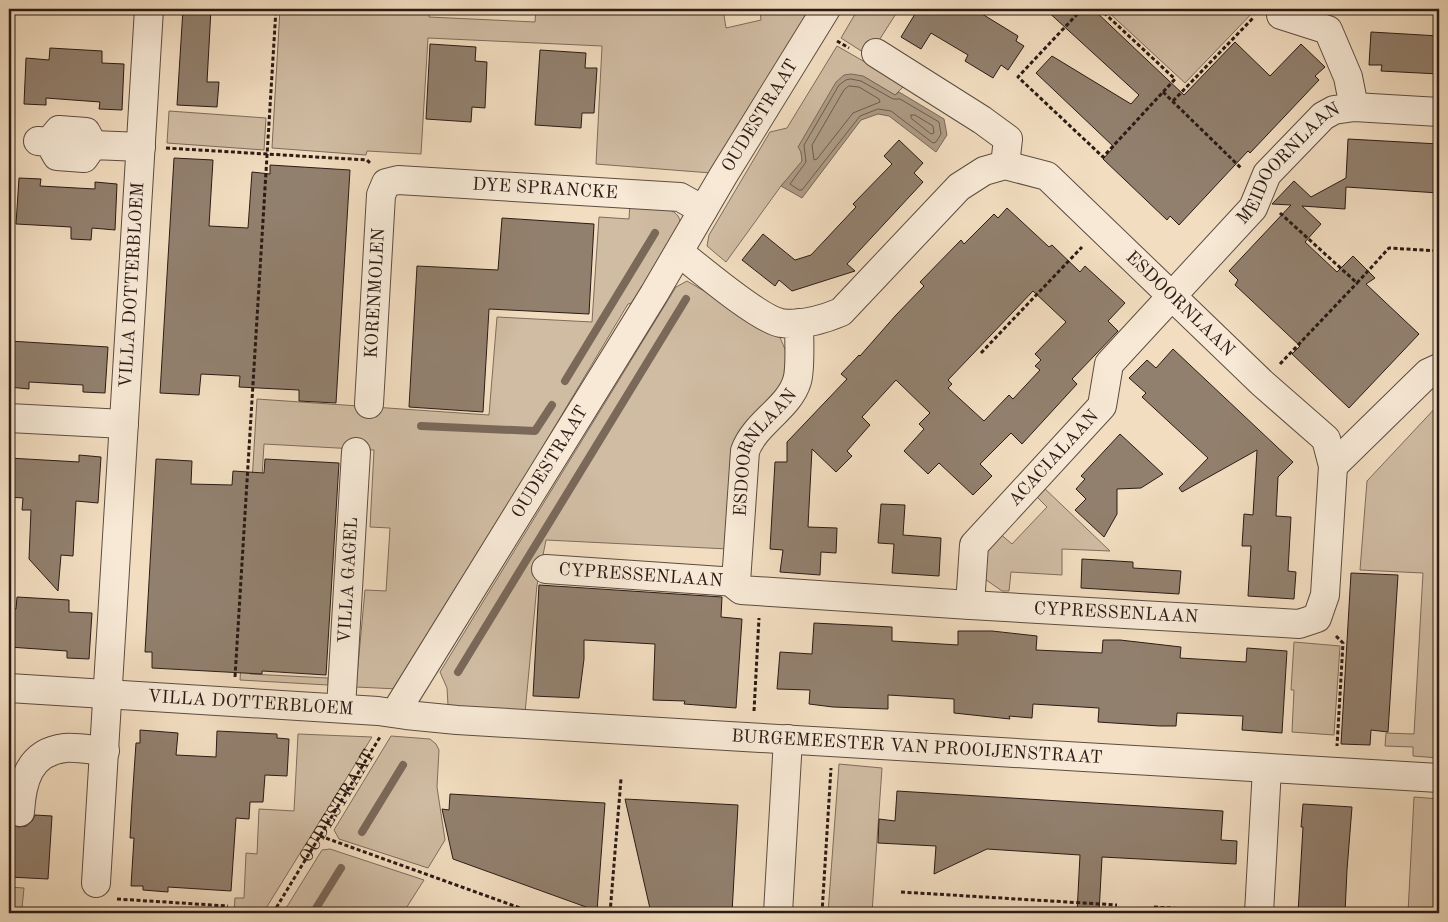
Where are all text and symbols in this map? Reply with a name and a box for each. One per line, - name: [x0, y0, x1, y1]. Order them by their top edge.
- street label: OUDESTRAAT: [719, 56, 801, 175]
- street label: MEIDOORNLAAN: [1233, 100, 1343, 228]
- street label: DYE SPRANCKE: [472, 175, 618, 202]
- street label: VILLA DOTTERBLOEM: [117, 182, 147, 389]
- street label: KORENMOLEN: [363, 227, 388, 359]
- street label: ESDOORNLAAN: [1122, 248, 1238, 360]
- street label: ESDOORNLAAN: [732, 386, 800, 517]
- street label: OUDESTRAAT: [509, 403, 592, 521]
- street label: ACACIALAAN: [1005, 407, 1102, 510]
- street label: VILLA GAGEL: [336, 516, 361, 644]
- street label: CYPRESSENLAAN: [558, 561, 724, 590]
- street label: CYPRESSENLAAN: [1033, 600, 1199, 626]
- street label: VILLA DOTTERBLOEM: [147, 688, 354, 718]
- street label: BURGEMEESTER VAN PROOIJENSTRAAT: [731, 727, 1103, 767]
- street label: OUDESTRAAT: [297, 747, 379, 866]

